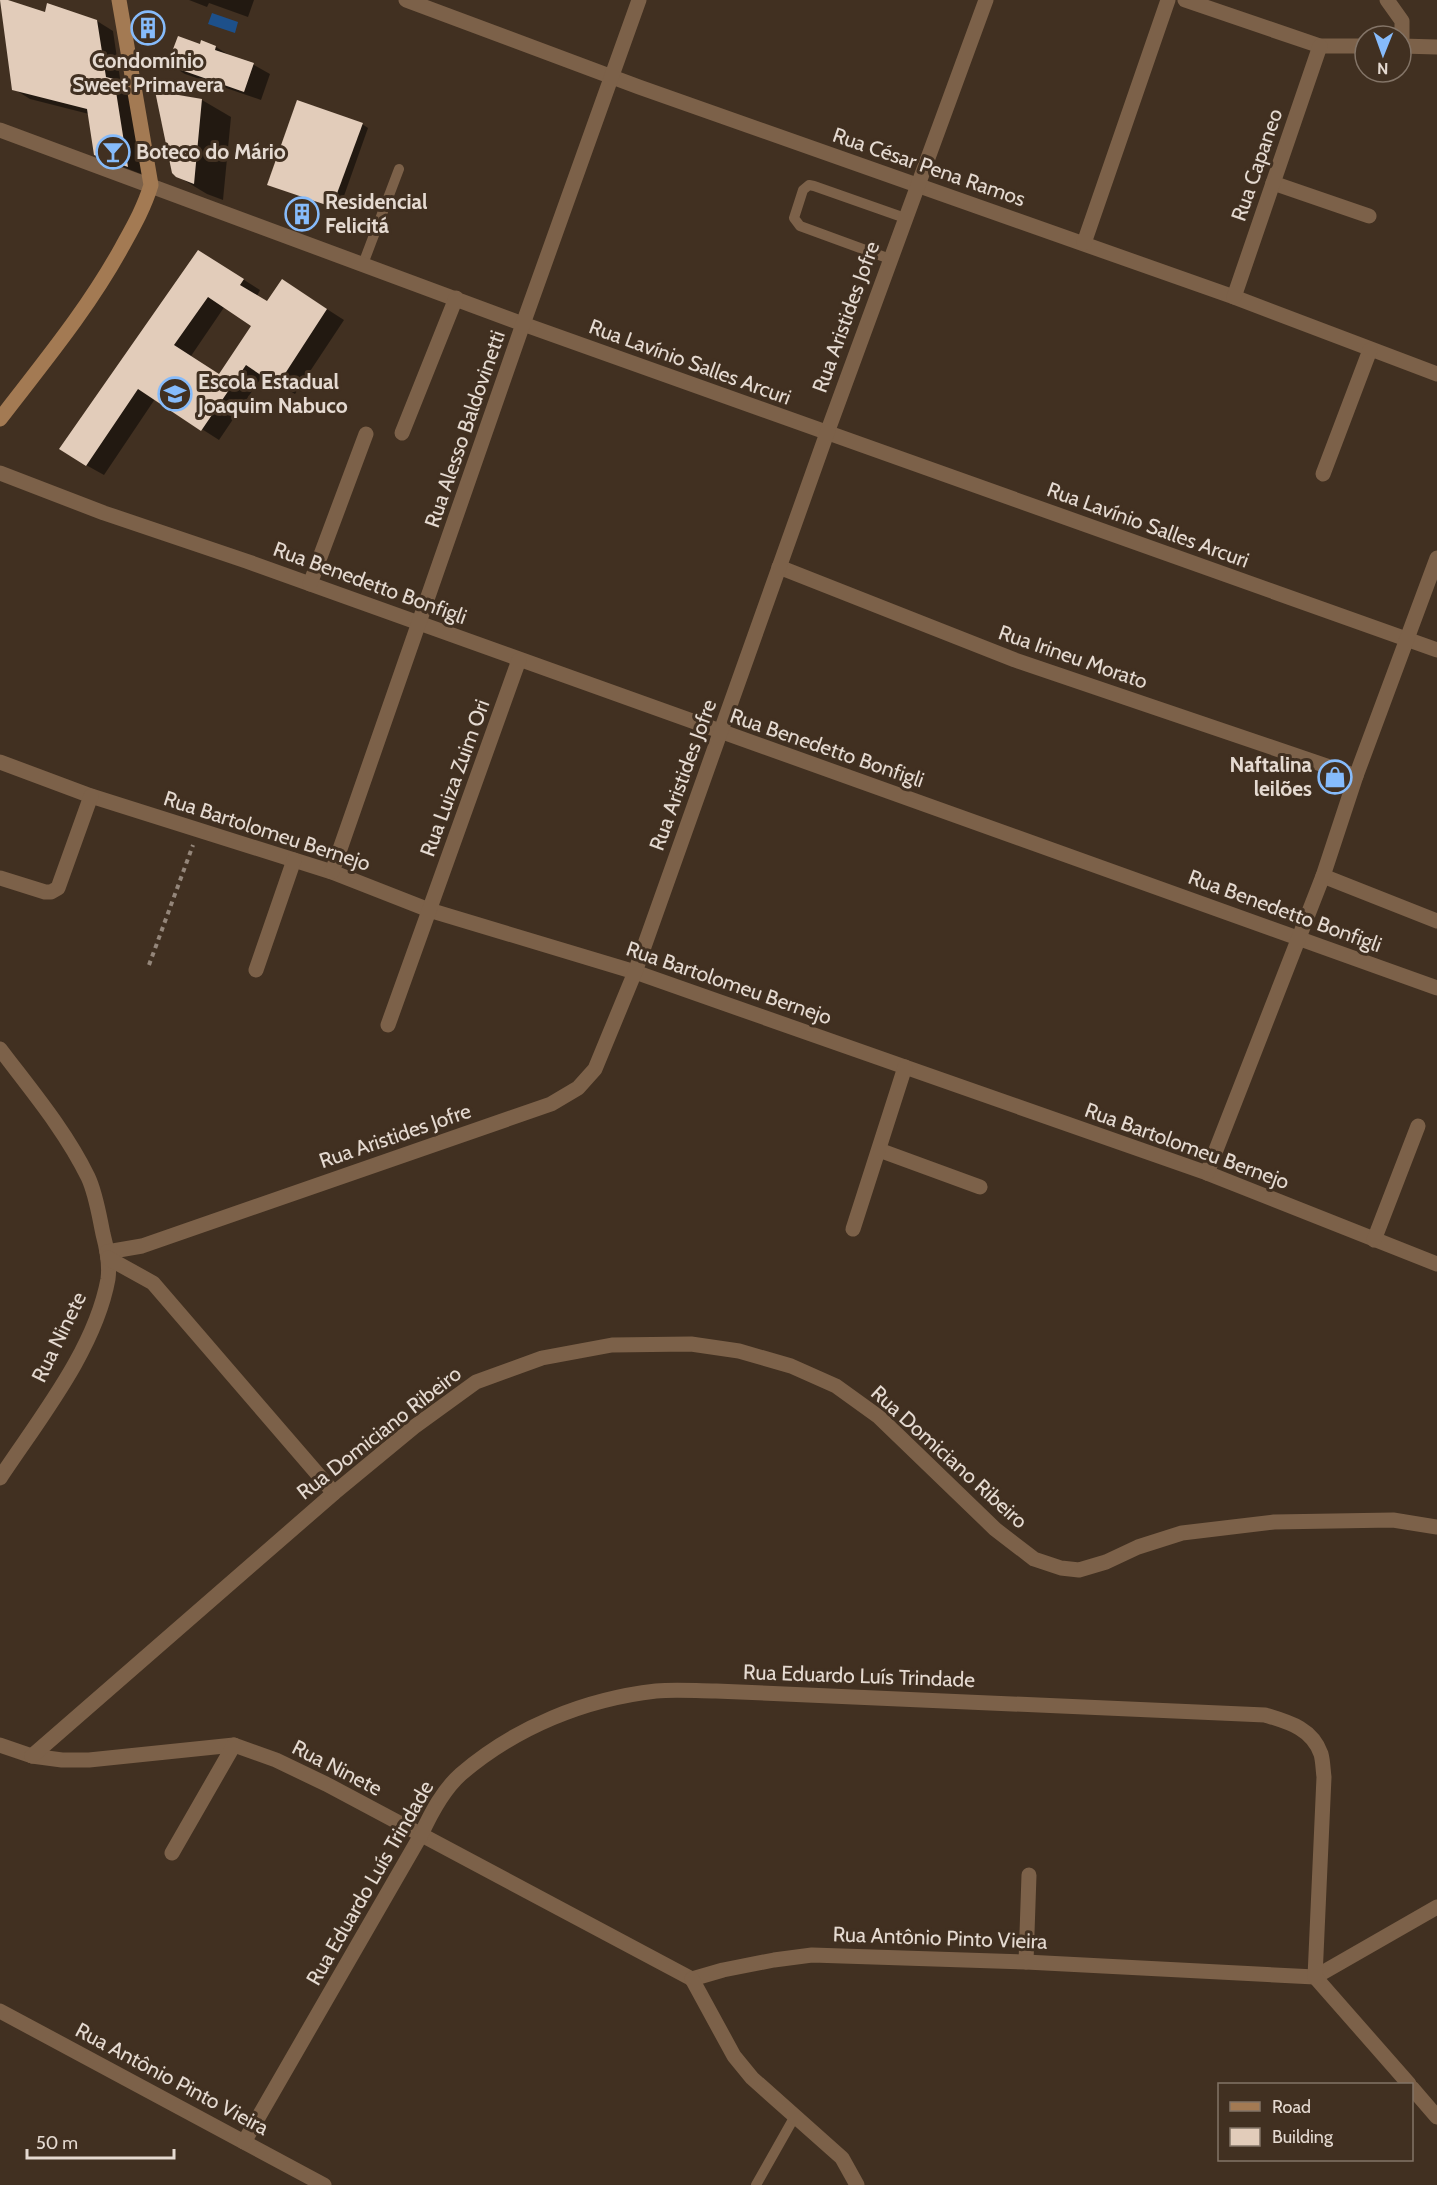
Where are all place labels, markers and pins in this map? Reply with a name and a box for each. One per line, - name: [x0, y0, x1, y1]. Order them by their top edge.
- building icon: Condomínio Sweet Primavera: [130, 10, 166, 46]
- place label: Condomínio Sweet Primavera: [72, 48, 224, 97]
- bar icon: Boteco do Mário: [95, 134, 131, 170]
- place label: Boteco do Mário: [136, 139, 286, 164]
- place label: Residencial Felicitá: [325, 189, 428, 238]
- building icon: Residencial Felicitá: [284, 196, 320, 232]
- place label: Escola Estadual Joaquim Nabuco: [197, 369, 348, 418]
- school or university icon: Escola Estadual Joaquim Nabuco: [157, 376, 193, 412]
- place label: Naftalina leilões: [1230, 752, 1313, 801]
- shop icon: Naftalina leilões: [1317, 759, 1353, 795]

